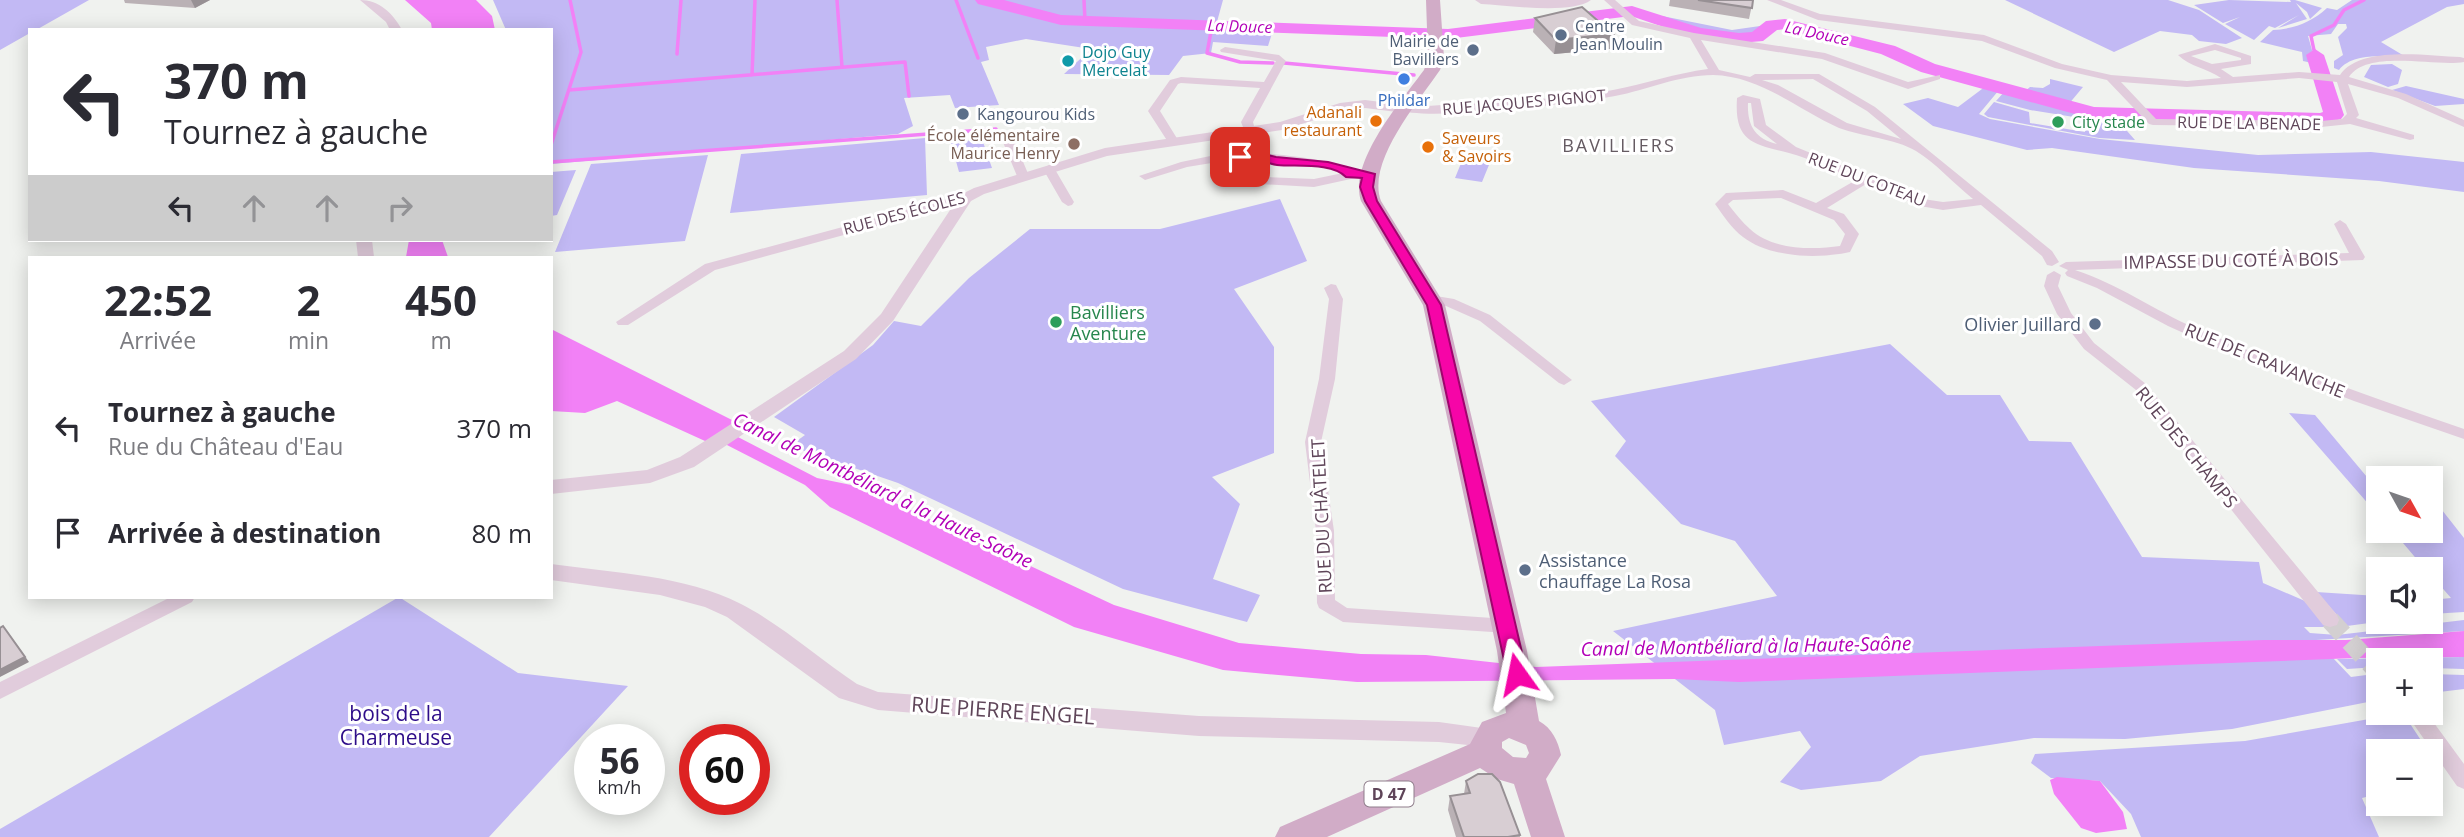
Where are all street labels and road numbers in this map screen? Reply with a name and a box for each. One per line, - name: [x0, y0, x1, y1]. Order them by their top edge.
- street label: RUE JACQUES PIGNOT: [1441, 84, 1607, 120]
- street label: RUE DE LA BENADE: [2177, 111, 2321, 135]
- street label: RUE DU COTEAU: [1805, 147, 1929, 211]
- street label: RUE DES ÉCOLES: [841, 186, 968, 240]
- street label: IMPASSE DU COTÉ À BOIS: [2123, 246, 2339, 274]
- street label: RUE DE CRAVANCHE: [2181, 317, 2349, 403]
- street label: RUE DES CHAMPS: [2131, 381, 2243, 513]
- street label: RUE DU CHÂTELET: [1305, 438, 1337, 594]
- street label: RUE PIERRE ENGEL: [910, 690, 1096, 730]
- road number: D 47: [1364, 782, 1414, 806]

